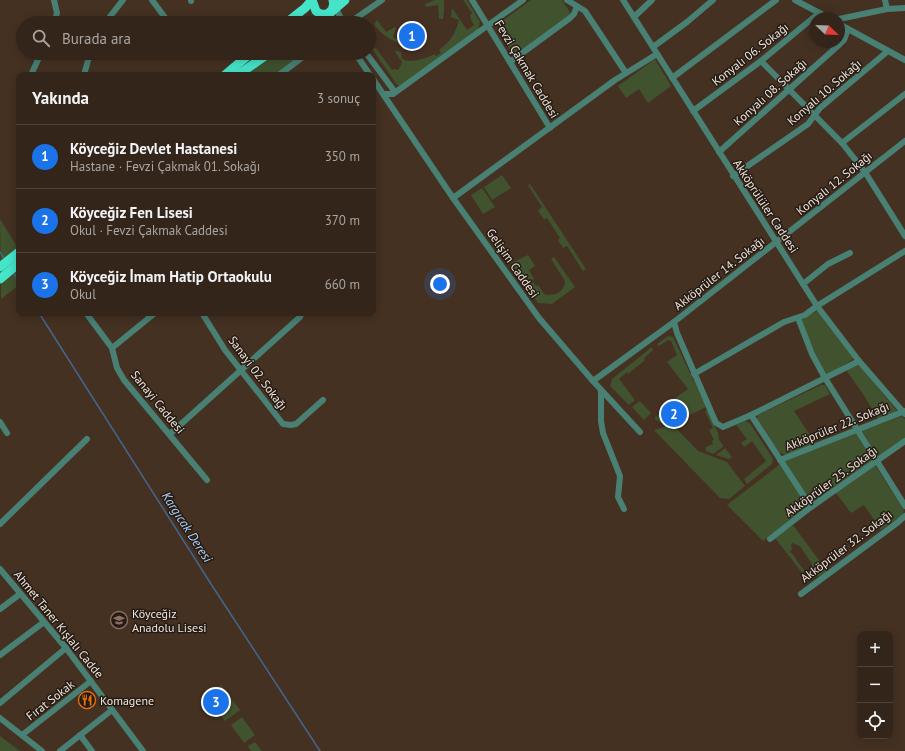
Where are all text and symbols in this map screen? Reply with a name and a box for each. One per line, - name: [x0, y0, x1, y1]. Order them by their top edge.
- north arrow: [809, 12, 845, 48]
- search box: [16, 16, 376, 60]
- street label: Fevzi Çakmak Caddesi: [492, 17, 562, 121]
- street label: Konyalı 06. Sokağı: [709, 19, 791, 89]
- pin: 1: [399, 21, 425, 51]
- icon: search: [30, 27, 52, 49]
- text: Burada ara: [62, 29, 131, 48]
- street label: Konyalı 08. Sokağı: [730, 55, 810, 129]
- street label: Konyalı 10. Sokağı: [784, 56, 864, 128]
- text: Yakında: [32, 87, 89, 109]
- text: 3 sonuç: [317, 90, 360, 107]
- text: Köyceğiz Devlet Hastanesi: [70, 139, 237, 158]
- text: 1: [41, 148, 49, 165]
- text: 350 m: [325, 148, 360, 165]
- street label: Konyalı 12. Sokağı: [793, 148, 875, 218]
- street label: Akköprülüler Caddesi: [730, 156, 802, 256]
- text: Hastane · Fevzi Çakmak 01. Sokağı: [70, 158, 260, 175]
- text: Köyceğiz Fen Lisesi: [70, 203, 193, 222]
- text: 2: [41, 212, 49, 229]
- text: 370 m: [325, 212, 360, 229]
- text: Okul · Fevzi Çakmak Caddesi: [70, 222, 228, 239]
- street label: Gelişim Caddesi: [484, 225, 542, 301]
- street label: Akköprüler 14. Sokağı: [671, 233, 767, 313]
- text: Köyceğiz İmam Hatip Ortaokulu: [70, 267, 272, 286]
- your location: [430, 274, 450, 294]
- text: 3: [41, 276, 49, 293]
- text: 660 m: [325, 276, 360, 293]
- text: Okul: [70, 286, 96, 303]
- street label: Sanayi 02. Sokağı: [225, 333, 291, 413]
- street label: Sanayi Caddesi: [128, 367, 188, 437]
- street label: Akköprüler 22. Sokağı: [783, 398, 891, 454]
- pin: 2: [661, 399, 687, 429]
- street label: Akköprüler 25. Sokağı: [782, 442, 880, 520]
- water label: Kargıcak Deresi: [158, 488, 217, 566]
- street label: Akköprüler 32. Sokağı: [797, 507, 895, 585]
- street label: Ahmet Taner Kışlalı Cadde: [11, 567, 107, 681]
- place label: Köyceğiz Anadolu Lisesi: [132, 606, 206, 635]
- school or university icon: Köyceğiz Anadolu Lisesi: [109, 610, 129, 630]
- map controls: [857, 631, 893, 739]
- button: +: [857, 631, 893, 667]
- button: −: [857, 667, 893, 703]
- street label: Fırat Sokak: [23, 676, 77, 723]
- pin: 3: [203, 687, 229, 717]
- restaurant icon: Komagene: [77, 690, 97, 710]
- place label: Komagene: [100, 693, 154, 708]
- button: locate: [857, 703, 893, 739]

